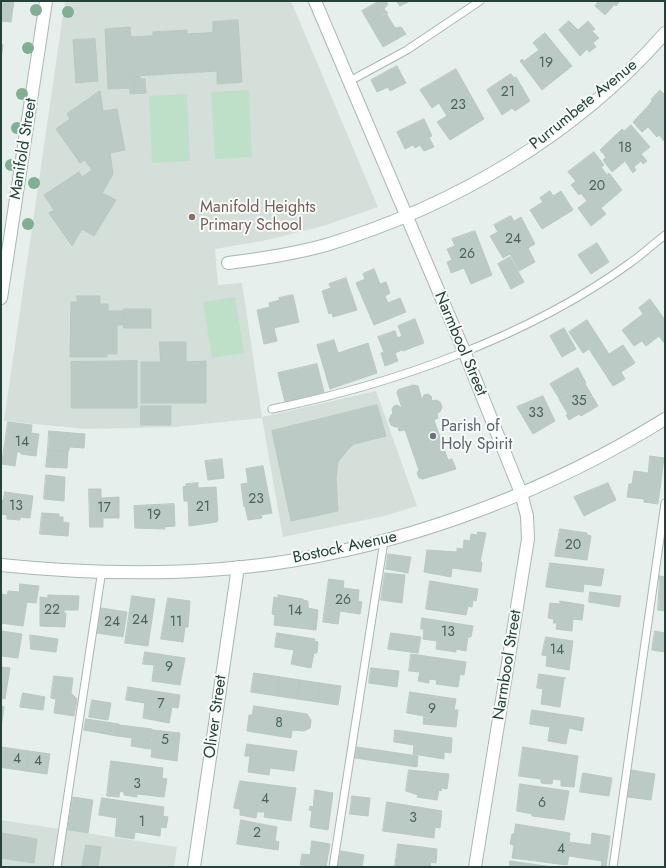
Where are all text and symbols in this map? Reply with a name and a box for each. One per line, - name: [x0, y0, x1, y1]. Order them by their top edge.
- street label: Purrumbete Avenue: [526, 56, 642, 154]
- house number: 19: [539, 56, 553, 72]
- house number: 21: [501, 85, 515, 101]
- street label: Manifold Street: [7, 97, 41, 201]
- house number: 23: [450, 98, 466, 114]
- house number: 18: [618, 141, 632, 157]
- house number: 20: [589, 179, 605, 195]
- place label: Manifold Heights Primary School: [200, 198, 316, 236]
- marker: Manifold Heights Primary School: [187, 212, 197, 222]
- house number: 24: [505, 232, 521, 248]
- house number: 26: [459, 247, 475, 263]
- street label: Narmbool Street: [429, 289, 491, 399]
- house number: 35: [571, 394, 587, 410]
- house number: 33: [528, 406, 544, 422]
- place label: Parish of Holy Spirit: [441, 417, 512, 455]
- marker: Parish of Holy Spirit: [428, 431, 438, 441]
- house number: 14: [15, 435, 29, 451]
- house number: 23: [248, 492, 264, 508]
- house number: 13: [9, 499, 23, 515]
- house number: 21: [196, 500, 210, 516]
- house number: 17: [97, 501, 111, 517]
- house number: 19: [147, 508, 161, 524]
- street label: Bostock Avenue: [291, 528, 399, 568]
- house number: 20: [565, 538, 581, 554]
- house number: 26: [335, 593, 351, 609]
- house number: 22: [44, 603, 60, 619]
- house number: 14: [288, 604, 302, 620]
- street label: Narmbool Street: [490, 609, 526, 721]
- house number: 24: [132, 613, 148, 629]
- house number: 24: [104, 615, 120, 631]
- house number: 11: [170, 615, 182, 631]
- house number: 13: [441, 625, 455, 641]
- house number: 14: [550, 643, 564, 659]
- house number: 9: [165, 660, 173, 676]
- street label: Oliver Street: [201, 674, 231, 760]
- house number: 7: [157, 697, 165, 713]
- house number: 9: [428, 702, 436, 718]
- house number: 8: [275, 716, 283, 732]
- house number: 5: [161, 733, 169, 749]
- house number: 4: [13, 752, 21, 768]
- house number: 4: [34, 754, 42, 770]
- house number: 3: [133, 777, 141, 793]
- house number: 4: [261, 792, 269, 808]
- house number: 6: [538, 796, 546, 812]
- house number: 3: [409, 811, 417, 827]
- house number: 1: [139, 815, 145, 831]
- house number: 2: [253, 826, 261, 842]
- house number: 4: [557, 842, 565, 858]

